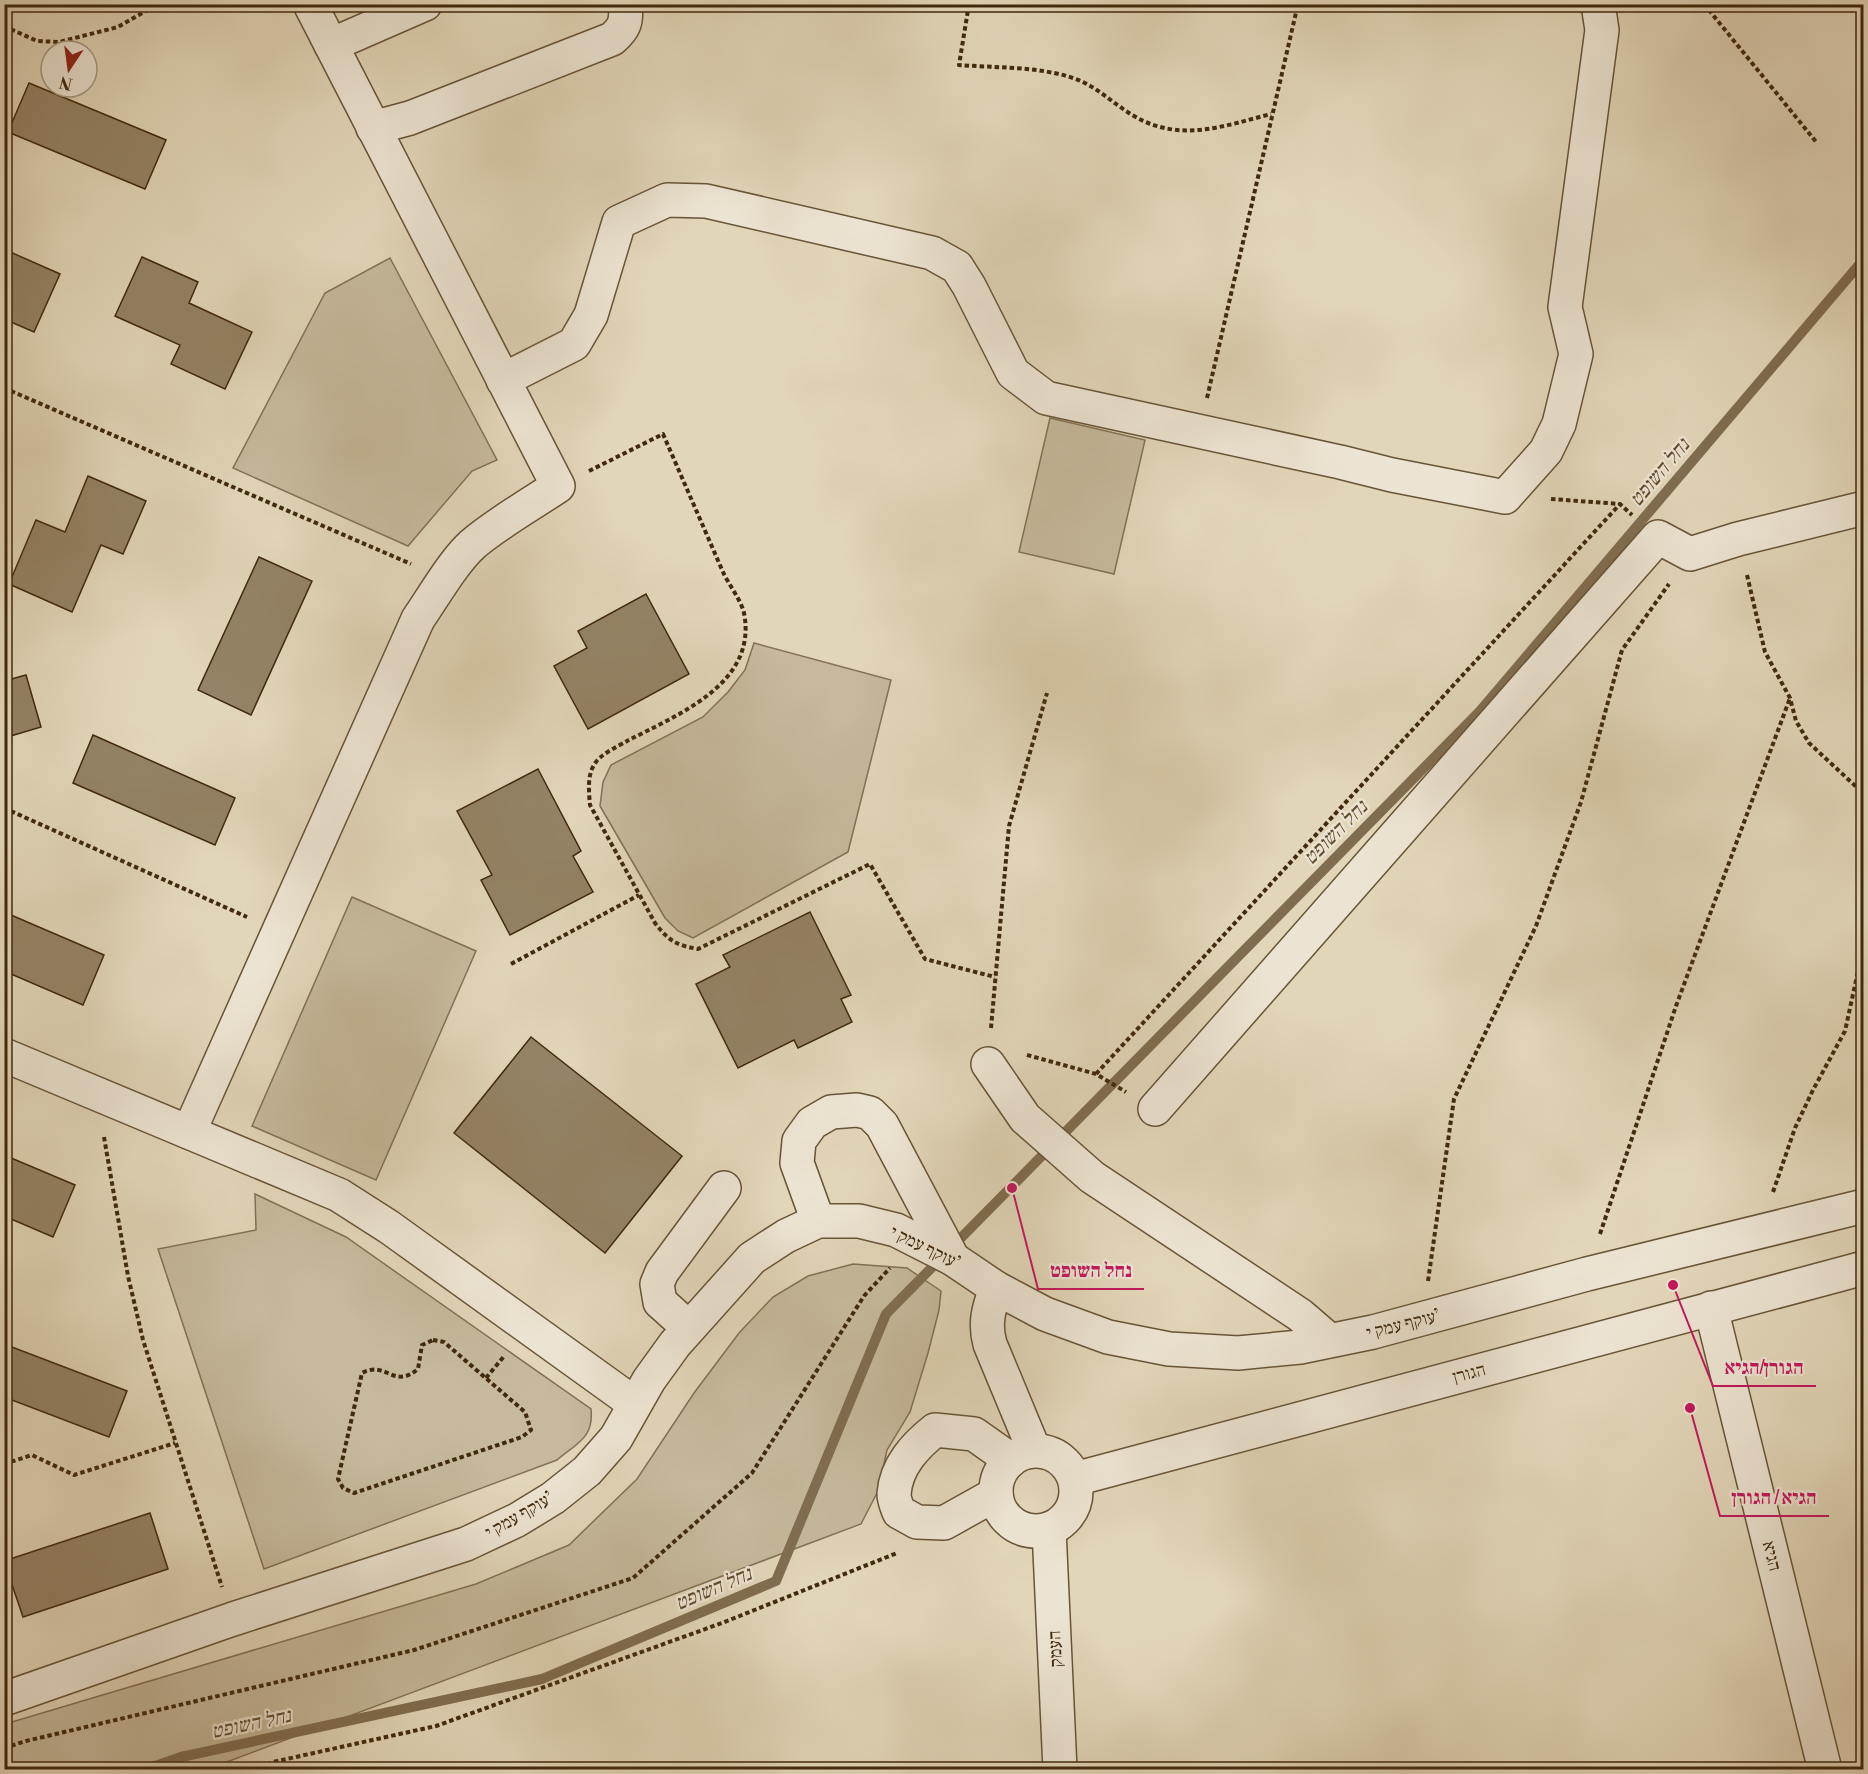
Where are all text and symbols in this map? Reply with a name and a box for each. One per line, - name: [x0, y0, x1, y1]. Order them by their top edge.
- north arrow: [39, 39, 99, 99]
- text: N: [57, 71, 74, 94]
- water label: נחל השופט: [1625, 433, 1696, 512]
- water label: נחל השופט: [1299, 795, 1374, 870]
- street label: עוקף עמק י’: [886, 1221, 964, 1274]
- callout: נחל השופט: [1038, 1251, 1144, 1289]
- text: נחל השופט: [1050, 1259, 1132, 1284]
- street label: עוקף עמק י’: [1364, 1304, 1442, 1345]
- callout: הגורן/הגיא: [1713, 1348, 1816, 1386]
- text: הגורן/הגיא: [1724, 1356, 1804, 1381]
- street label: הגורן: [1450, 1358, 1488, 1389]
- callout: הגיא / הגורן: [1720, 1478, 1829, 1516]
- text: הגיא / הגורן: [1731, 1486, 1817, 1511]
- street label: עוקף עמק י’: [481, 1487, 558, 1544]
- street label: הגיא: [1757, 1539, 1786, 1574]
- water label: נחל השופט: [672, 1562, 757, 1617]
- street label: העמק: [1043, 1630, 1068, 1668]
- water label: נחל השופט: [209, 1704, 295, 1745]

